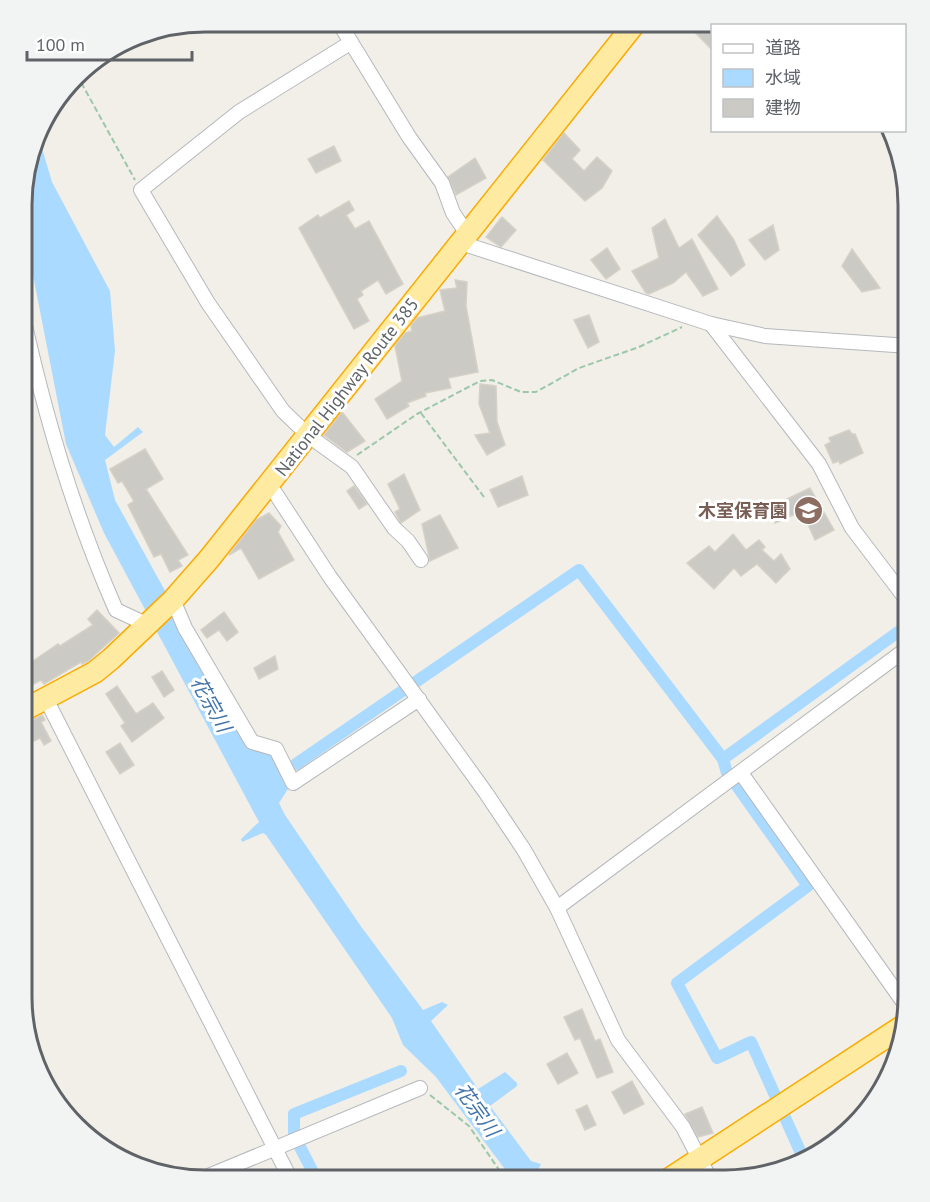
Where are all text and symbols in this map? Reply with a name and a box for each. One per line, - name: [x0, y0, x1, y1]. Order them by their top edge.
- scale bar: [27, 24, 192, 62]
- legend: [711, 24, 906, 132]
- text: 100 m: [36, 33, 85, 56]
- text: 道路: [765, 36, 801, 59]
- text: 水域: [765, 66, 801, 89]
- text: 建物: [765, 96, 801, 119]
- street label: National Highway Route 385: [270, 293, 423, 480]
- school or university icon: 木室保育園: [793, 495, 825, 527]
- place label: 木室保育園: [698, 499, 788, 522]
- water label: 花宗川: [185, 671, 238, 738]
- water label: 花宗川: [449, 1078, 506, 1144]

